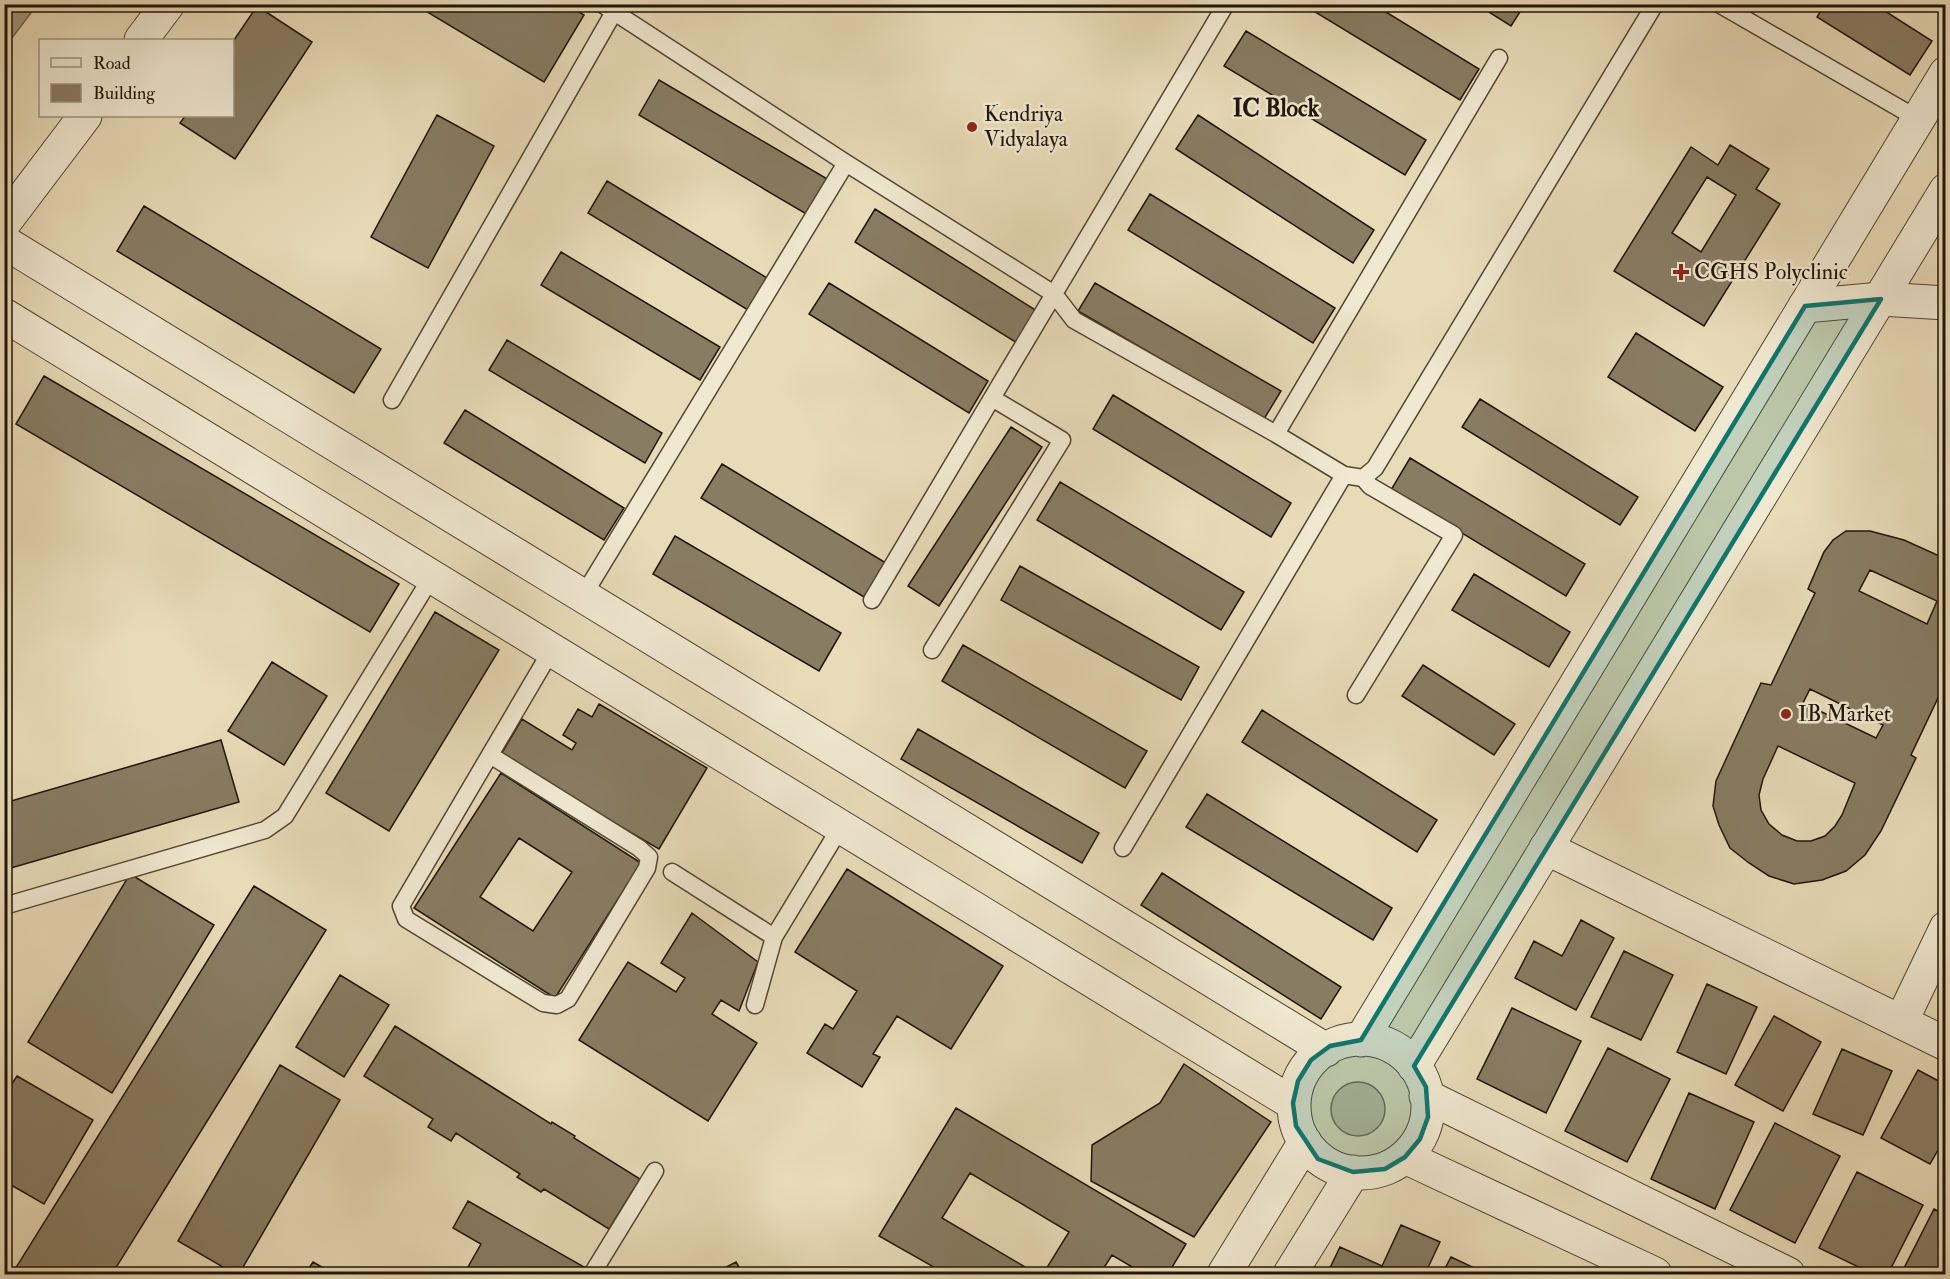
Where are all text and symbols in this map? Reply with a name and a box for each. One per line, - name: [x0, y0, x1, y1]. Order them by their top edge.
- legend: [39, 39, 234, 117]
- text: Road: [93, 52, 131, 75]
- text: Building: [93, 82, 156, 105]
- district label: IC Block: [1233, 93, 1320, 124]
- place label: Kendriya Vidyalaya: [984, 100, 1069, 153]
- marker: Kendriya Vidyalaya: [965, 120, 979, 134]
- place label: CGHS Polyclinic: [1694, 258, 1848, 286]
- marker: CGHS Polyclinic: [1672, 263, 1690, 281]
- place label: IB Market: [1798, 700, 1891, 728]
- marker: IB Market: [1779, 707, 1793, 721]

